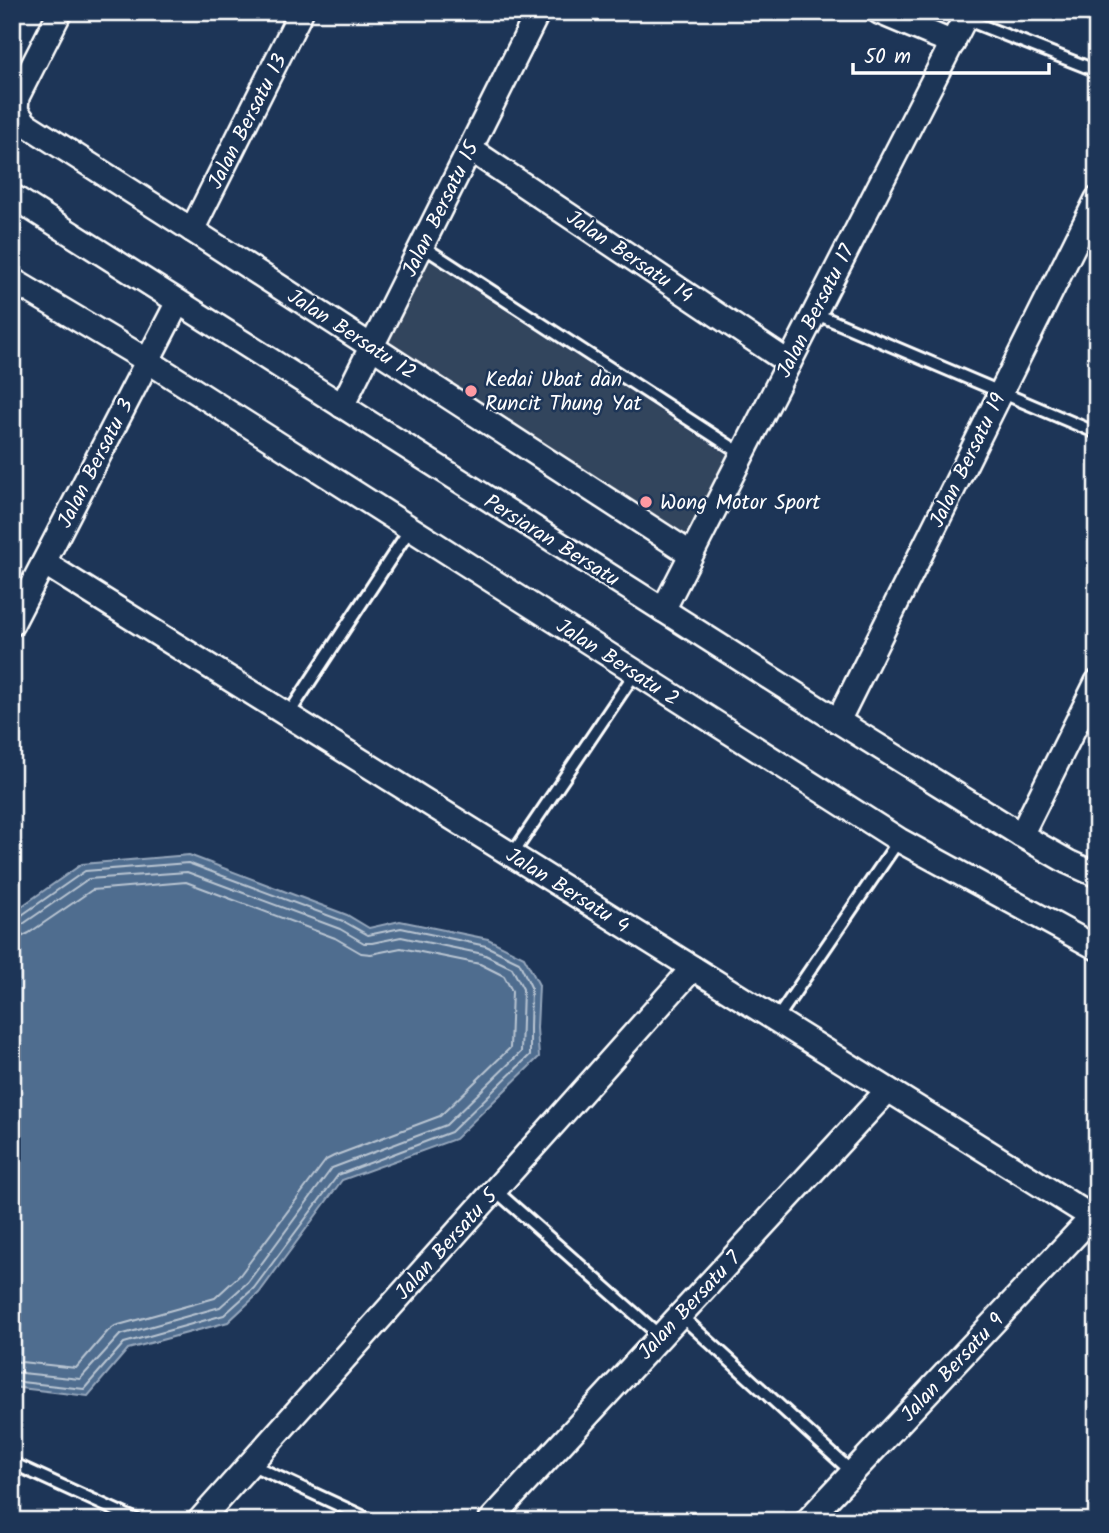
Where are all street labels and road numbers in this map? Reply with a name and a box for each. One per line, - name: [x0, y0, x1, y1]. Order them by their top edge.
- street label: Jalan Bersatu 13: [200, 48, 297, 195]
- street label: Jalan Bersatu 15: [394, 135, 489, 283]
- street label: Jalan Bersatu 14: [559, 202, 700, 312]
- street label: Jalan Bersatu 17: [769, 238, 865, 384]
- street label: Jalan Bersatu 12: [280, 281, 422, 389]
- street label: Jalan Bersatu 19: [921, 388, 1015, 534]
- street label: Jalan Bersatu 3: [50, 393, 143, 534]
- street label: Persiaran Bersatu: [477, 486, 626, 596]
- street label: Jalan Bersatu 2: [549, 611, 686, 716]
- street label: Jalan Bersatu 4: [499, 840, 636, 943]
- street label: Jalan Bersatu 5: [388, 1180, 508, 1308]
- street label: Jalan Bersatu 7: [631, 1243, 751, 1368]
- street label: Jalan Bersatu 9: [893, 1306, 1013, 1430]

